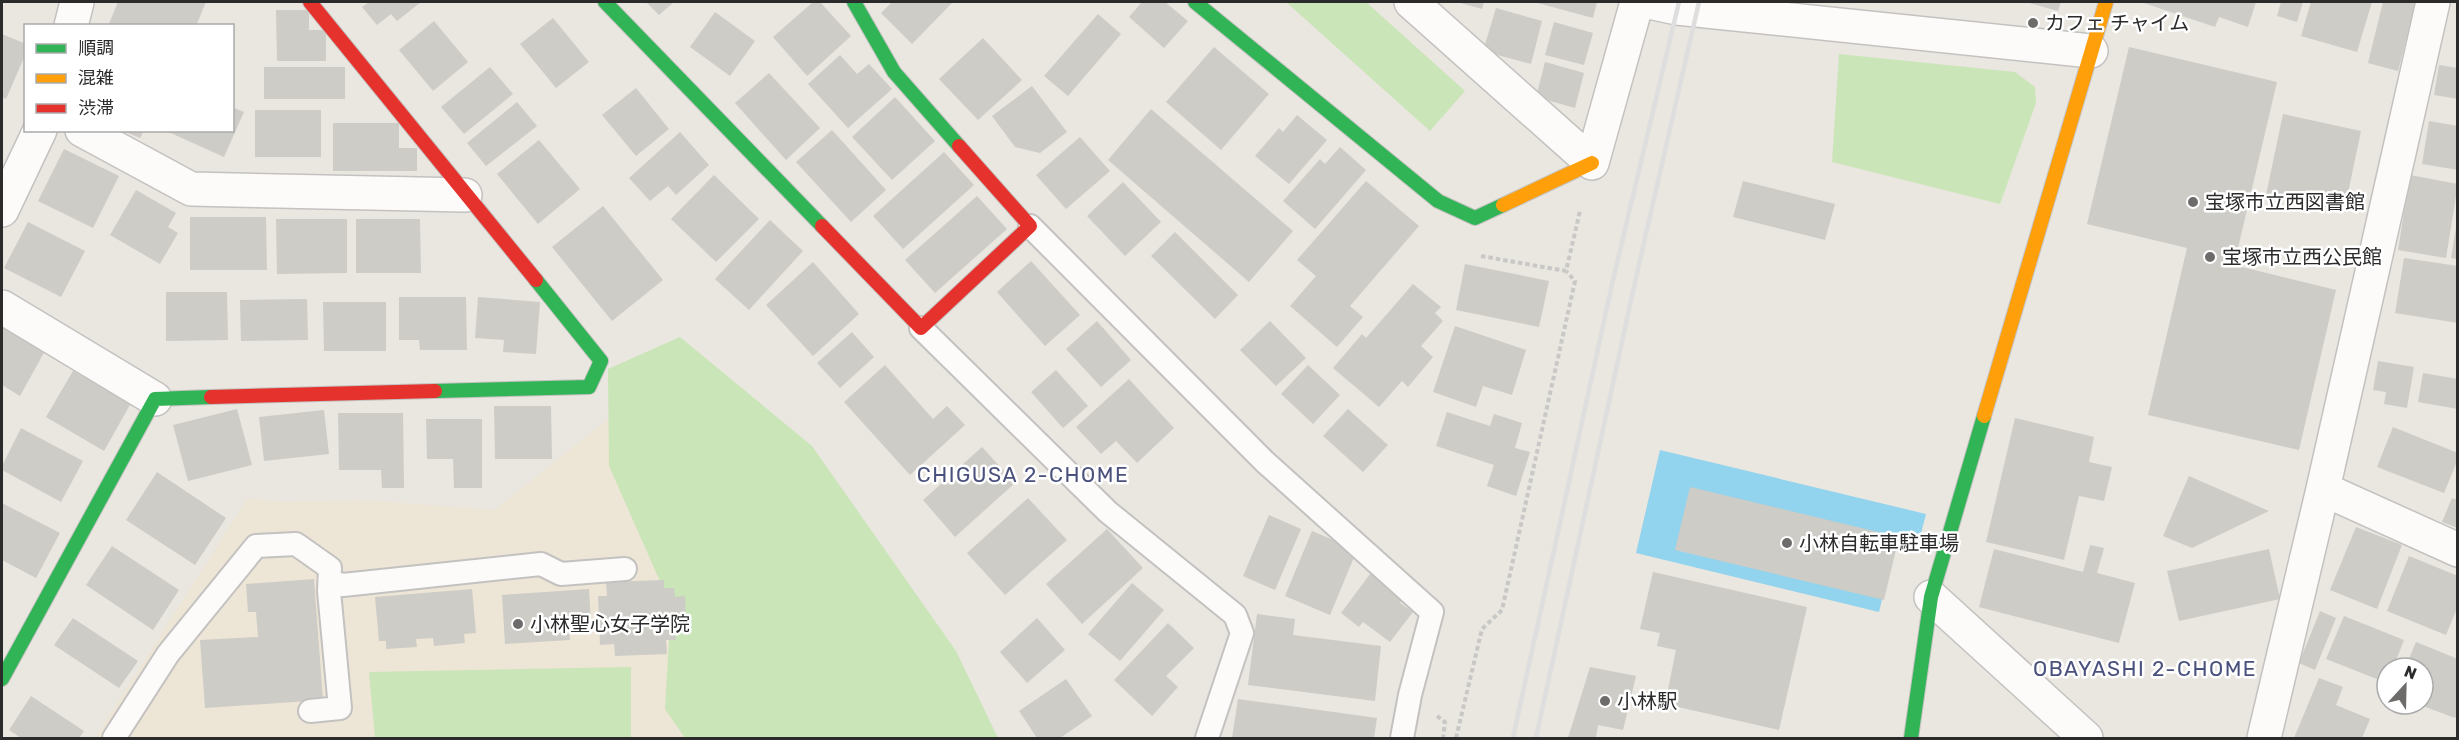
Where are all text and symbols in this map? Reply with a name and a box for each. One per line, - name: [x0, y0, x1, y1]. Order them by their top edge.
- place label: カフェ チャイム: [2045, 11, 2189, 35]
- marker: カフェ チャイム: [2026, 16, 2040, 30]
- legend: [24, 24, 234, 132]
- text: 順調: [78, 37, 114, 59]
- text: 混雑: [78, 67, 114, 89]
- text: 渋滞: [78, 97, 114, 119]
- place label: 宝塚市立西図書館: [2205, 190, 2365, 214]
- marker: 宝塚市立西図書館: [2186, 195, 2200, 209]
- place label: 宝塚市立西公民館: [2222, 245, 2382, 269]
- marker: 宝塚市立西公民館: [2203, 250, 2217, 264]
- district label: CHIGUSA 2-CHOME: [917, 462, 1129, 487]
- place label: 小林自転車駐車場: [1799, 531, 1959, 555]
- marker: 小林自転車駐車場: [1780, 536, 1794, 550]
- place label: 小林聖心女子学院: [530, 612, 690, 636]
- marker: 小林聖心女子学院: [511, 617, 525, 631]
- district label: OBAYASHI 2-CHOME: [2033, 656, 2257, 681]
- north arrow: [2375, 656, 2435, 716]
- text: N: [2402, 662, 2419, 684]
- place label: 小林駅: [1617, 689, 1677, 713]
- marker: 小林駅: [1598, 694, 1612, 708]

